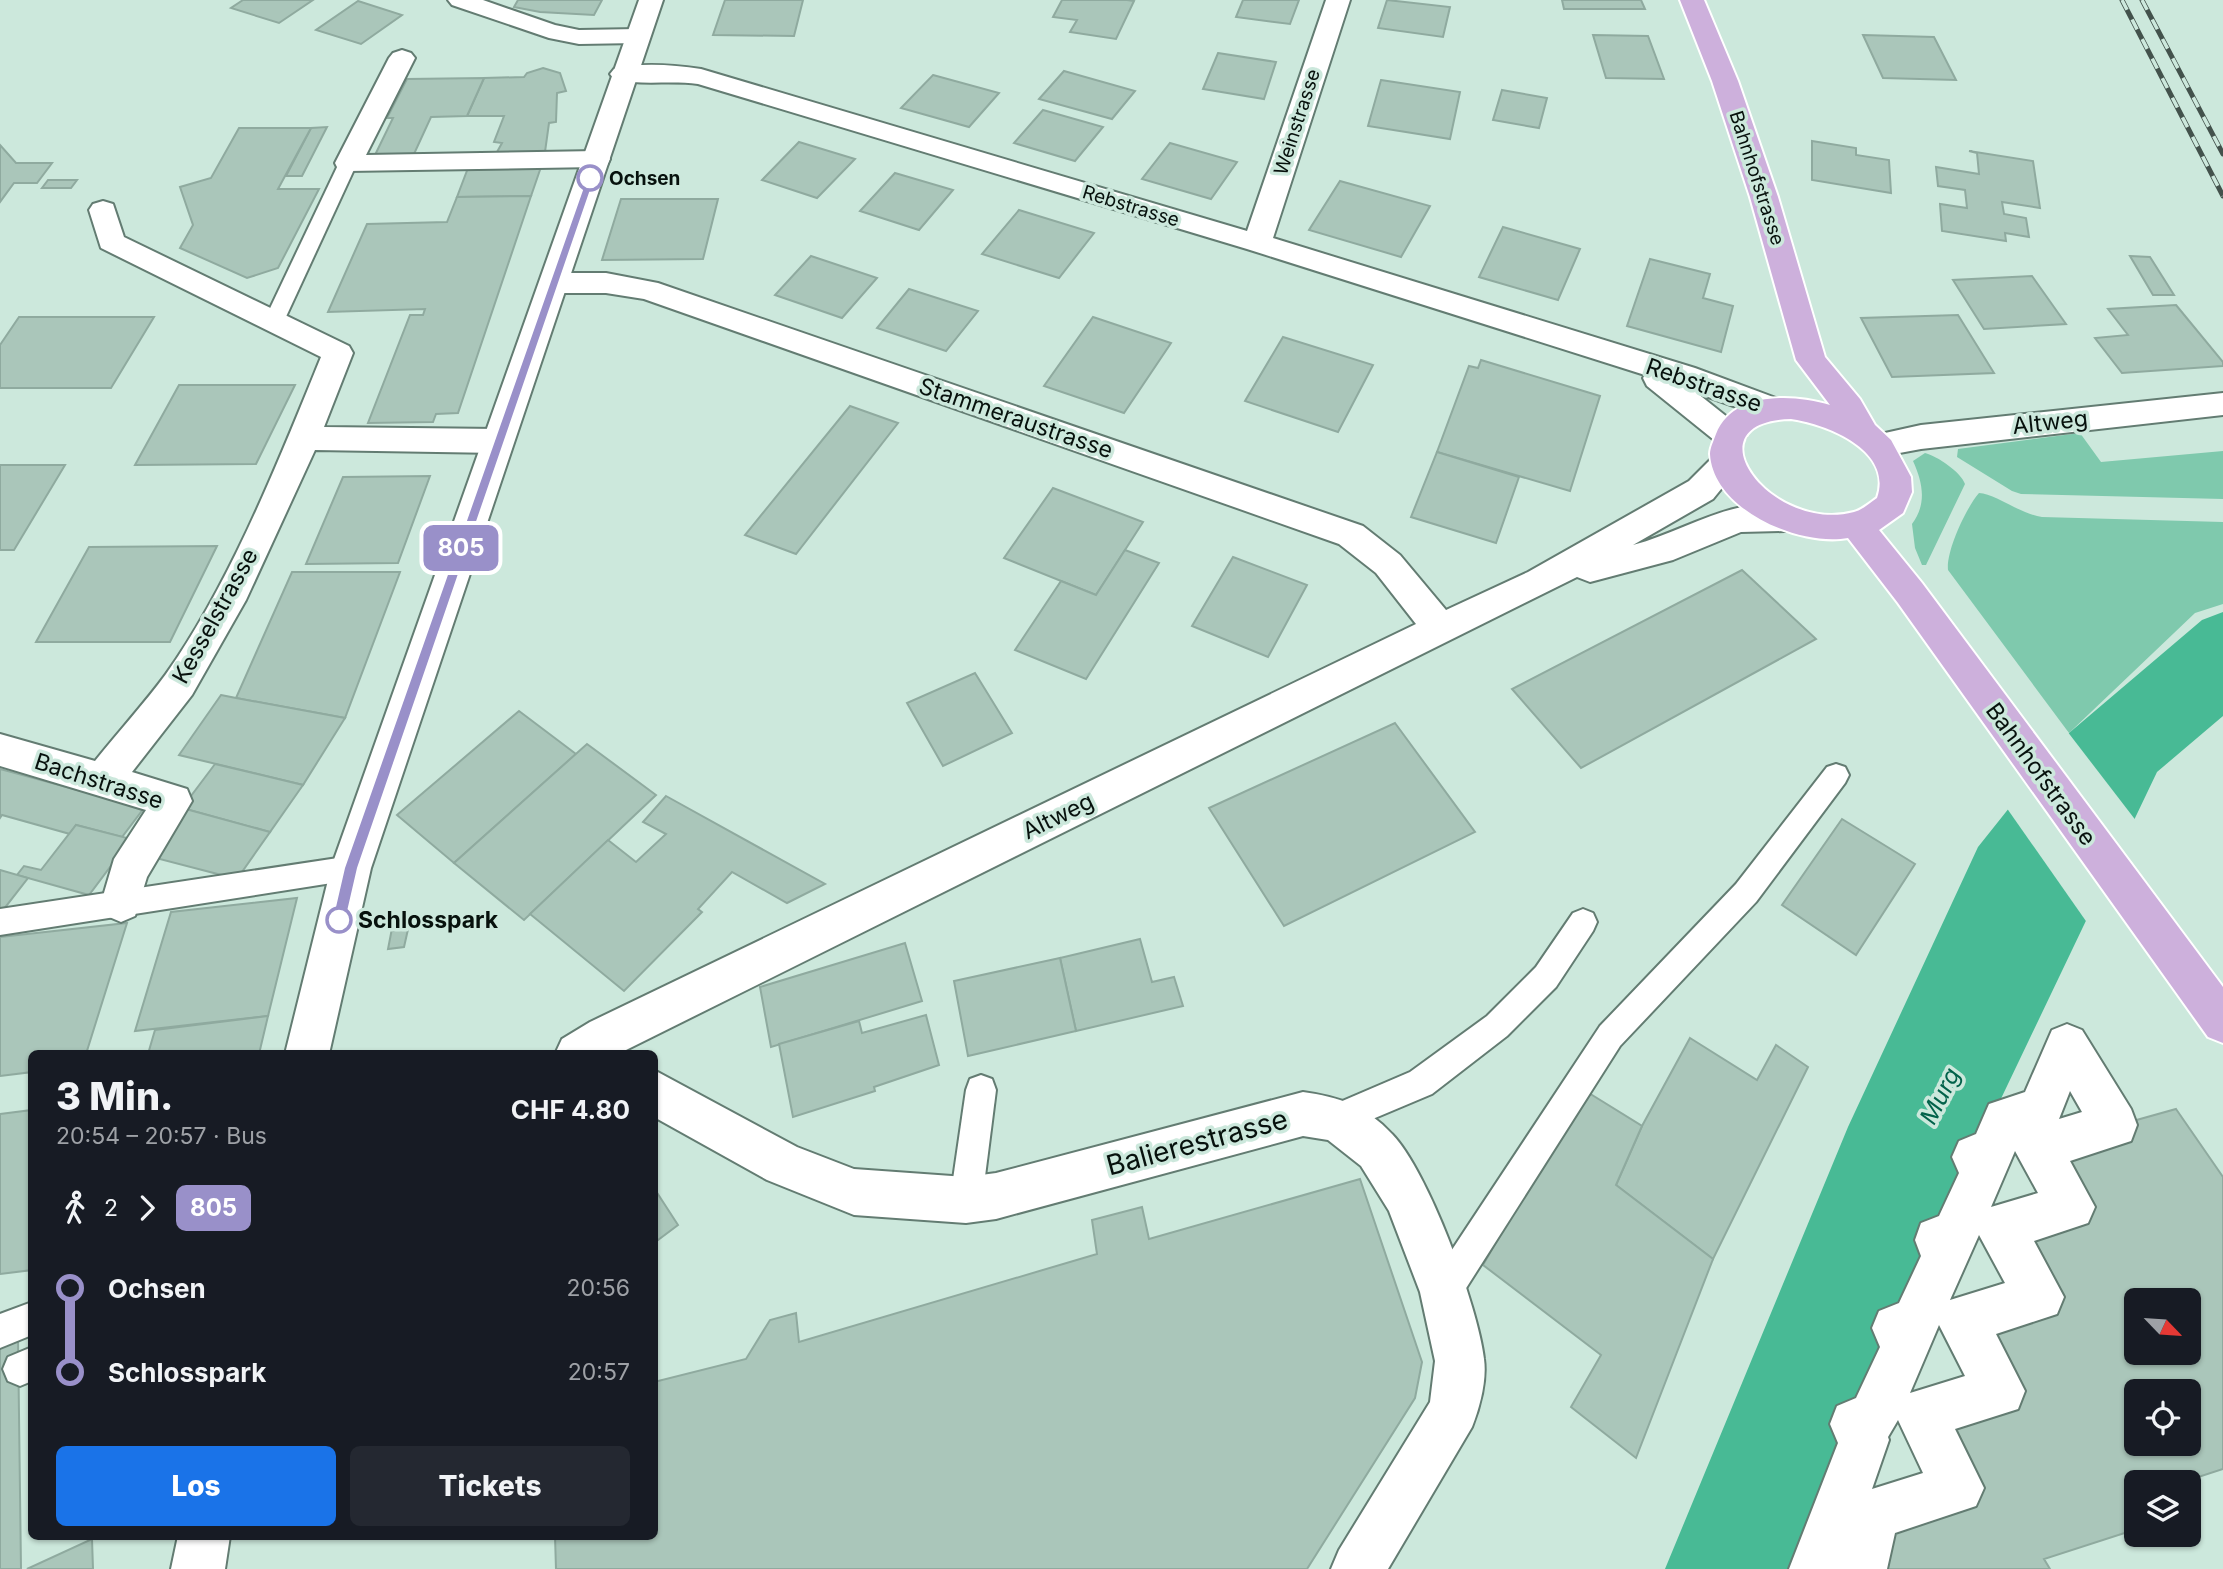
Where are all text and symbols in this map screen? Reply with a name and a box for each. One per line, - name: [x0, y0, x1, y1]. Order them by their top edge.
- street label: Weinstrasse: [1269, 66, 1325, 178]
- street label: Bahnhofstrasse: [1724, 108, 1790, 248]
- marker: Ochsen: [577, 165, 603, 191]
- place label: Ochsen: [609, 167, 680, 190]
- street label: Rebstrasse: [1080, 180, 1182, 232]
- street label: Rebstrasse: [1642, 352, 1766, 418]
- street label: Stammeraustrasse: [915, 372, 1117, 464]
- street label: Altweg: [2011, 404, 2089, 440]
- line badge: 805: [421, 525, 501, 571]
- text: 805: [437, 533, 485, 562]
- street label: Kesselstrasse: [166, 544, 264, 688]
- street label: Bahnhofstrasse: [1980, 697, 2102, 851]
- street label: Bachstrasse: [31, 747, 167, 815]
- street label: Altweg: [1018, 787, 1098, 845]
- place label: Schlosspark: [358, 906, 499, 934]
- marker: Schlosspark: [326, 907, 352, 933]
- water label: Murg: [1914, 1063, 1966, 1129]
- text: 3 Min.: [56, 1073, 173, 1119]
- text: CHF 4.80: [511, 1094, 630, 1125]
- street label: Balierestrasse: [1103, 1101, 1291, 1183]
- text: 20:54 – 20:57 · Bus: [56, 1122, 267, 1150]
- icon: walk: [56, 1189, 94, 1227]
- icon: forward: [128, 1189, 166, 1227]
- text: 805: [190, 1193, 237, 1222]
- text: 2: [104, 1194, 118, 1222]
- text: Ochsen: [108, 1273, 206, 1304]
- text: 20:56: [567, 1274, 630, 1302]
- north arrow: [2124, 1288, 2202, 1365]
- map controls: [2124, 1288, 2201, 1547]
- text: Schlosspark: [108, 1357, 266, 1388]
- text: 20:57: [568, 1358, 630, 1386]
- button: locate: [2124, 1379, 2201, 1456]
- button: Los: [56, 1446, 336, 1526]
- button: Tickets: [350, 1446, 630, 1526]
- button: layers: [2124, 1470, 2201, 1547]

